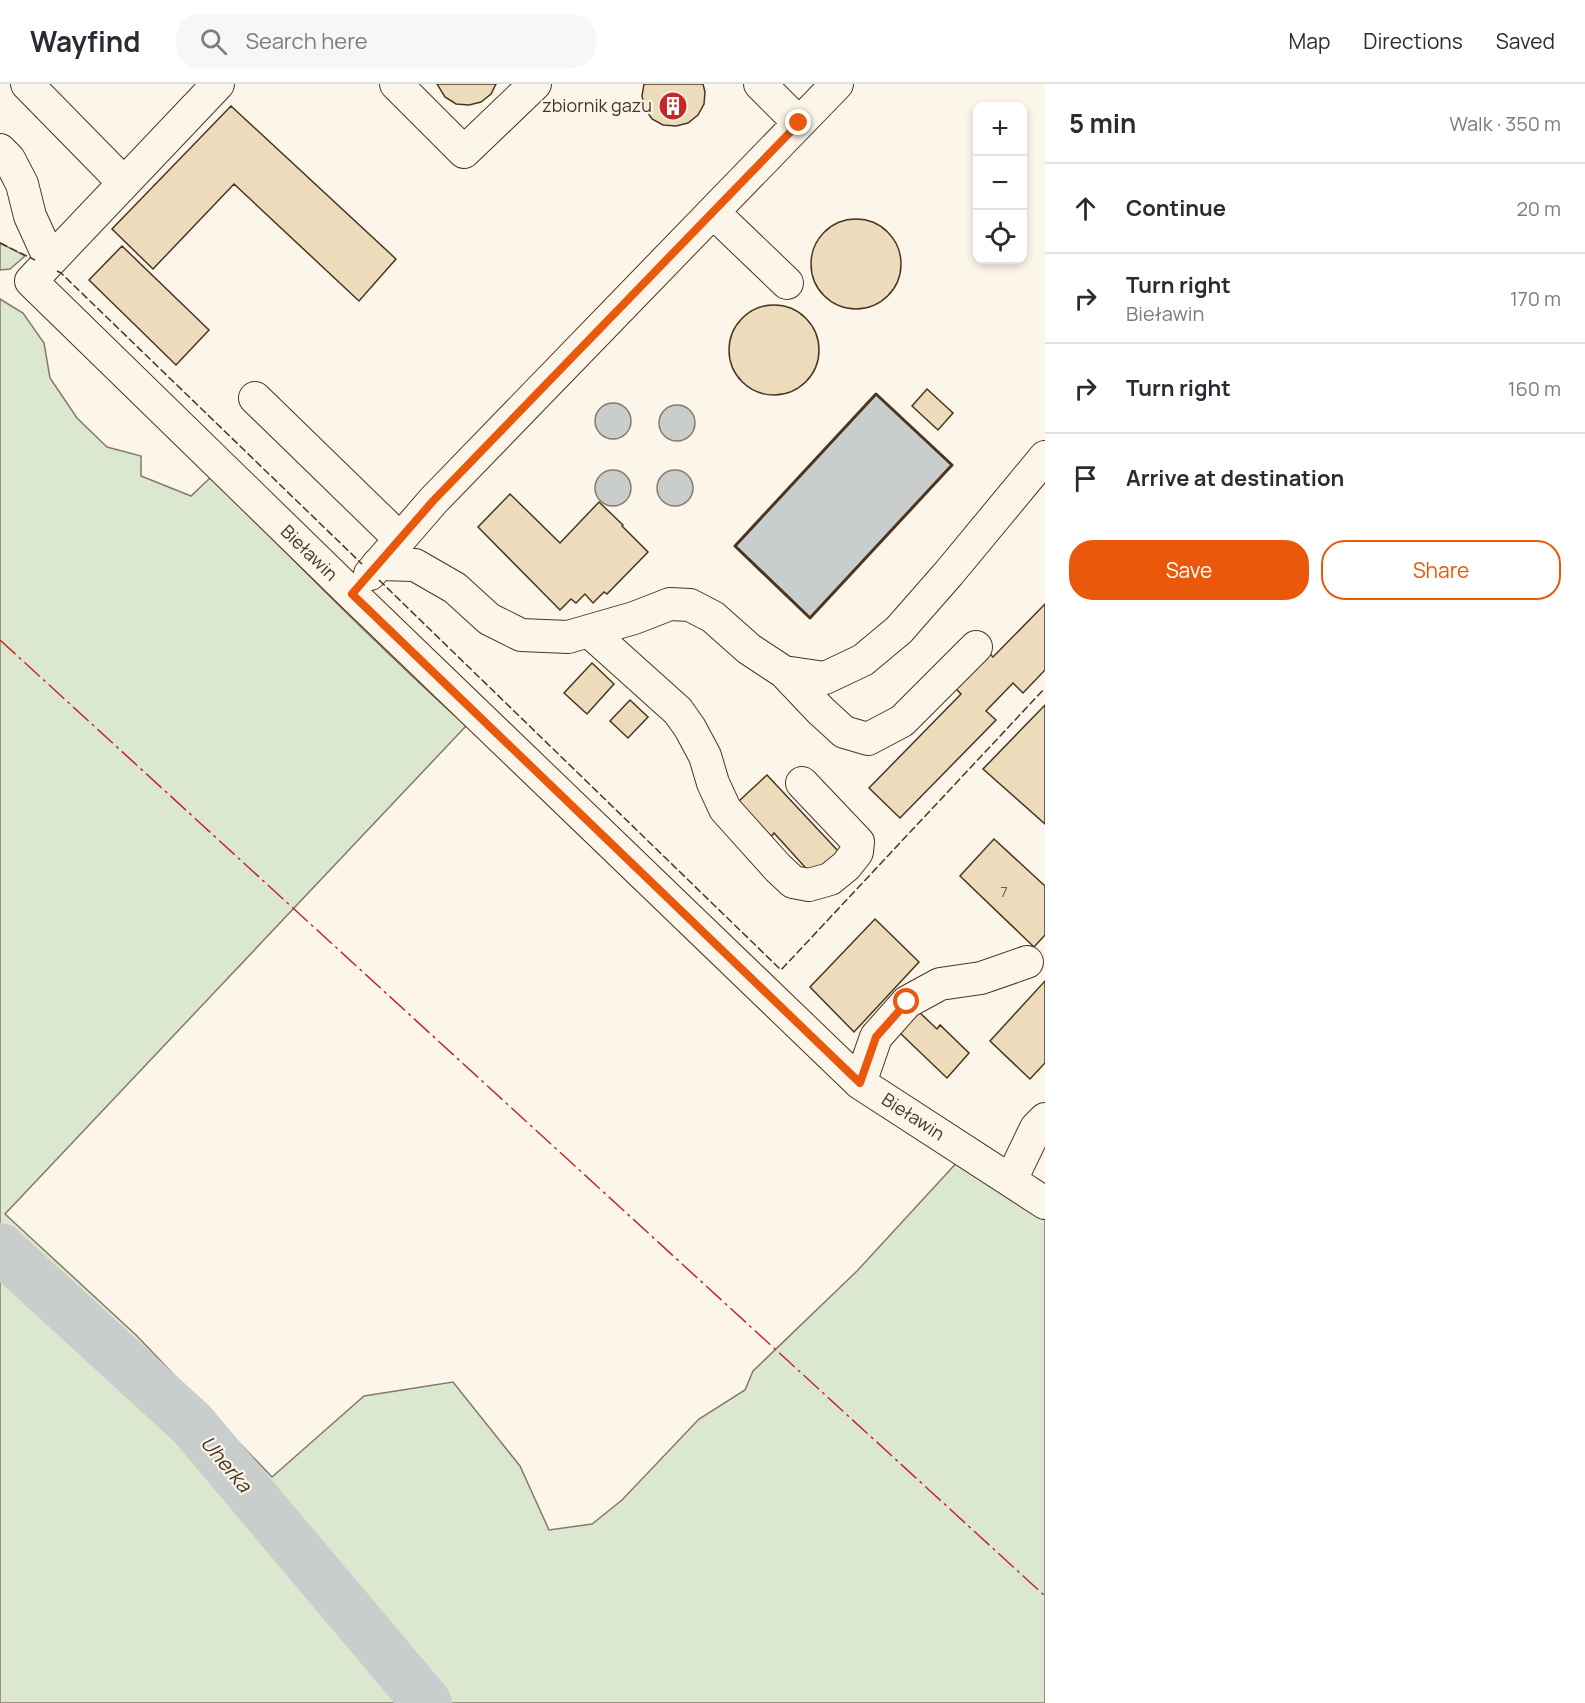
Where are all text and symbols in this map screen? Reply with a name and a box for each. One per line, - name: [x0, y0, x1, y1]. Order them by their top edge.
- search box: [176, 14, 596, 68]
- text: Wayfind: [30, 22, 140, 60]
- icon: search: [197, 25, 230, 58]
- text: Search here: [245, 26, 368, 56]
- text: Map: [1289, 27, 1330, 55]
- text: Directions: [1363, 27, 1463, 55]
- text: Saved: [1496, 27, 1555, 55]
- building icon: zbiornik gazu: [657, 90, 689, 122]
- place label: zbiornik gazu: [542, 93, 652, 117]
- map controls: [973, 102, 1027, 264]
- button: +: [973, 102, 1027, 156]
- text: 5 min: [1069, 105, 1136, 141]
- route end: [785, 109, 811, 135]
- text: Walk · 350 m: [1449, 110, 1561, 137]
- button: −: [973, 156, 1027, 210]
- icon: ahead: [1069, 192, 1102, 225]
- text: Continue: [1126, 193, 1226, 223]
- text: 20 m: [1516, 195, 1561, 222]
- button: locate: [973, 210, 1027, 264]
- text: Turn right: [1126, 270, 1231, 300]
- icon: right: [1069, 282, 1102, 315]
- text: 170 m: [1510, 285, 1561, 312]
- text: Bieławin: [1126, 300, 1204, 327]
- icon: right: [1069, 372, 1102, 405]
- text: Turn right: [1126, 373, 1231, 403]
- text: 160 m: [1508, 375, 1561, 402]
- icon: arrive: [1069, 462, 1102, 495]
- text: Arrive at destination: [1126, 463, 1344, 493]
- street label: Bieławin: [276, 519, 343, 585]
- button: Save: [1069, 540, 1309, 600]
- button: Share: [1321, 540, 1561, 600]
- house number: 7: [1000, 881, 1008, 902]
- route start: [893, 988, 919, 1014]
- street label: Bieławin: [877, 1087, 950, 1145]
- water label: Uherka: [195, 1430, 258, 1498]

